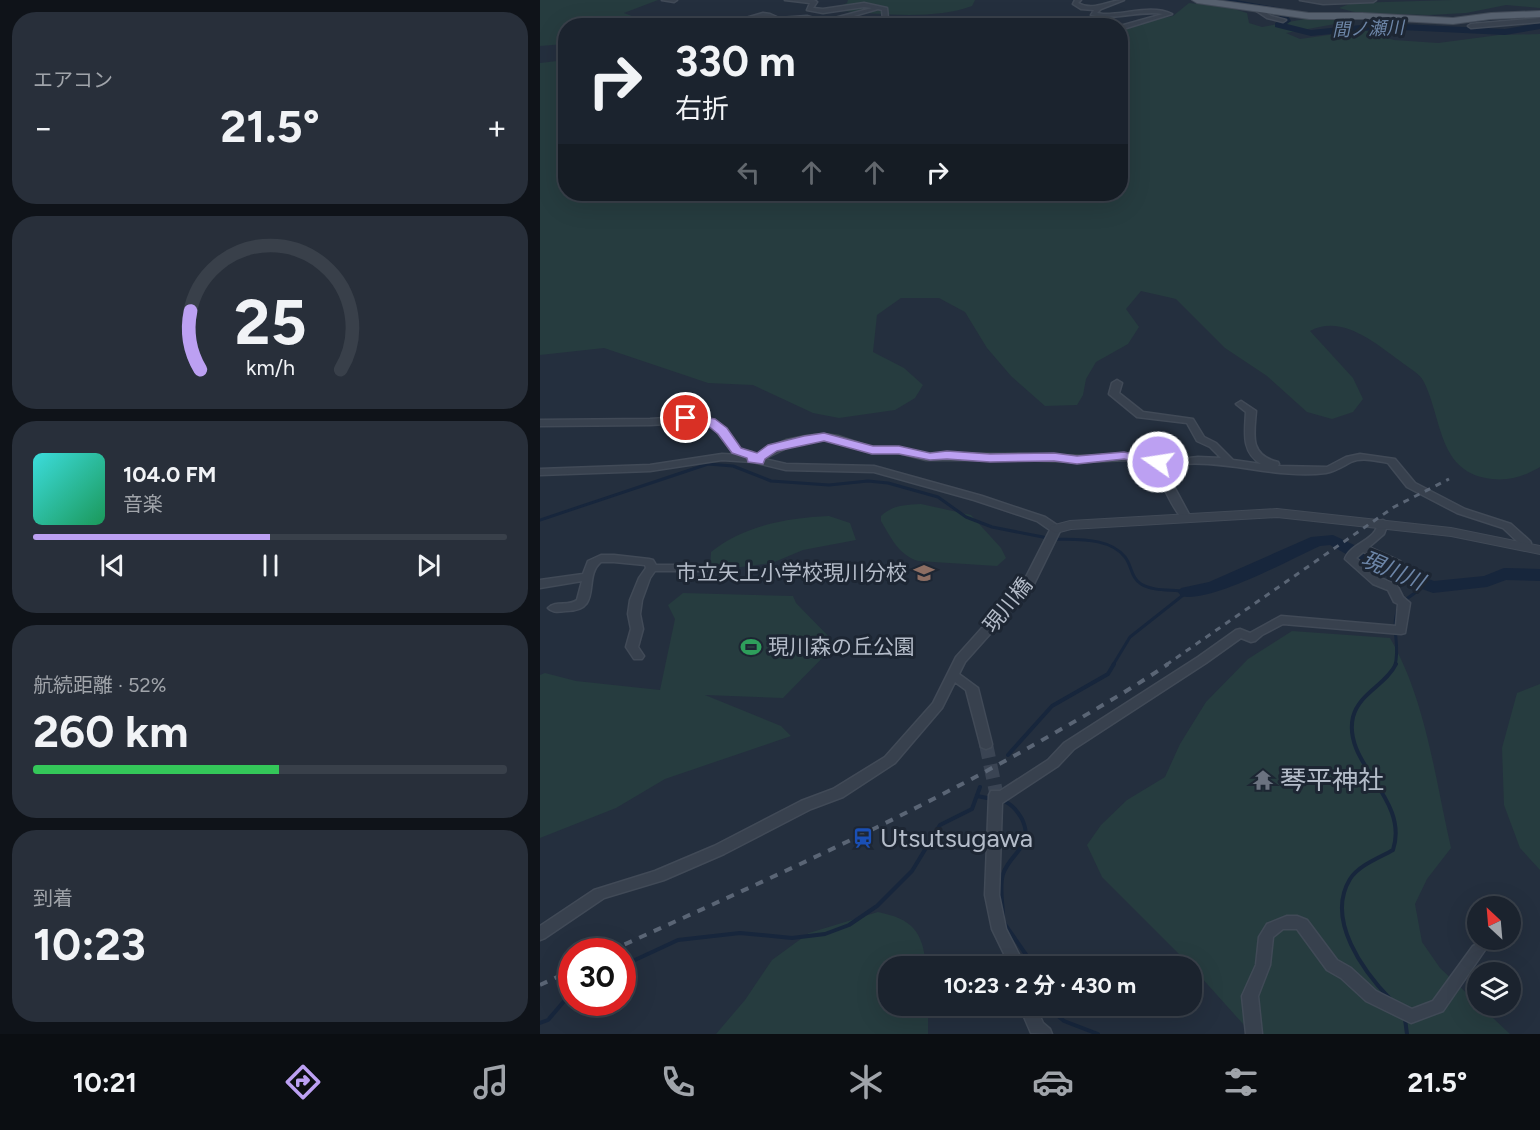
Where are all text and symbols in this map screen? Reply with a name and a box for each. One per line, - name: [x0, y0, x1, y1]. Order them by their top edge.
- water label: 間ノ瀬川: [1332, 17, 1406, 41]
- text: 330 m: [675, 36, 796, 87]
- icon: right: [576, 42, 654, 120]
- text: エアコン: [33, 68, 113, 92]
- text: 右折: [675, 92, 729, 125]
- text: 21.5°: [220, 99, 320, 153]
- text: −: [33, 108, 54, 147]
- text: +: [486, 108, 507, 147]
- icon: left: [732, 156, 765, 189]
- icon: ahead: [795, 156, 828, 189]
- icon: ahead: [858, 156, 891, 189]
- icon: right: [921, 156, 954, 189]
- text: 25: [234, 285, 306, 360]
- text: km/h: [246, 355, 294, 380]
- pin: [660, 392, 711, 443]
- icon: arrive: [669, 401, 702, 434]
- position arrow: [1126, 430, 1190, 494]
- text: 104.0 FM: [123, 461, 216, 488]
- text: 音楽: [123, 492, 163, 516]
- water label: 現川川: [1357, 545, 1430, 597]
- icon: previous: [96, 549, 129, 582]
- icon: pause: [254, 549, 287, 582]
- icon: next: [412, 549, 445, 582]
- place label: 市立矢上小学校現川分校: [676, 560, 907, 585]
- school or university icon: 市立矢上小学校現川分校: [912, 561, 936, 585]
- street label: 現川橋: [978, 572, 1037, 637]
- place label: 現川森の丘公園: [768, 634, 915, 659]
- sports icon: 現川森の丘公園: [739, 635, 763, 659]
- text: 航続距離 · 52%: [33, 673, 166, 697]
- text: 260 km: [33, 704, 188, 758]
- place label: 琴平神社: [1280, 764, 1384, 796]
- temple icon: 琴平神社: [1251, 768, 1275, 792]
- place label: Utsutsugawa: [880, 822, 1033, 854]
- station icon: Utsutsugawa: [851, 826, 875, 850]
- text: 到着: [33, 886, 73, 910]
- north arrow: [1467, 896, 1521, 950]
- map controls: [1467, 896, 1521, 1016]
- text: 10:23: [33, 917, 146, 971]
- speed limit sign: 30: [558, 938, 636, 1016]
- button: layers: [1467, 962, 1521, 1016]
- text: 10:23 · 2 分 · 430 m: [944, 972, 1136, 999]
- icon: directions: [282, 1061, 324, 1103]
- icon: music: [470, 1061, 512, 1103]
- icon: phone: [657, 1061, 699, 1103]
- icon: climate: [845, 1061, 887, 1103]
- icon: car: [1032, 1061, 1074, 1103]
- icon: filters: [1220, 1061, 1262, 1103]
- text: 10:21: [73, 1066, 137, 1099]
- text: 21.5°: [1408, 1066, 1467, 1099]

